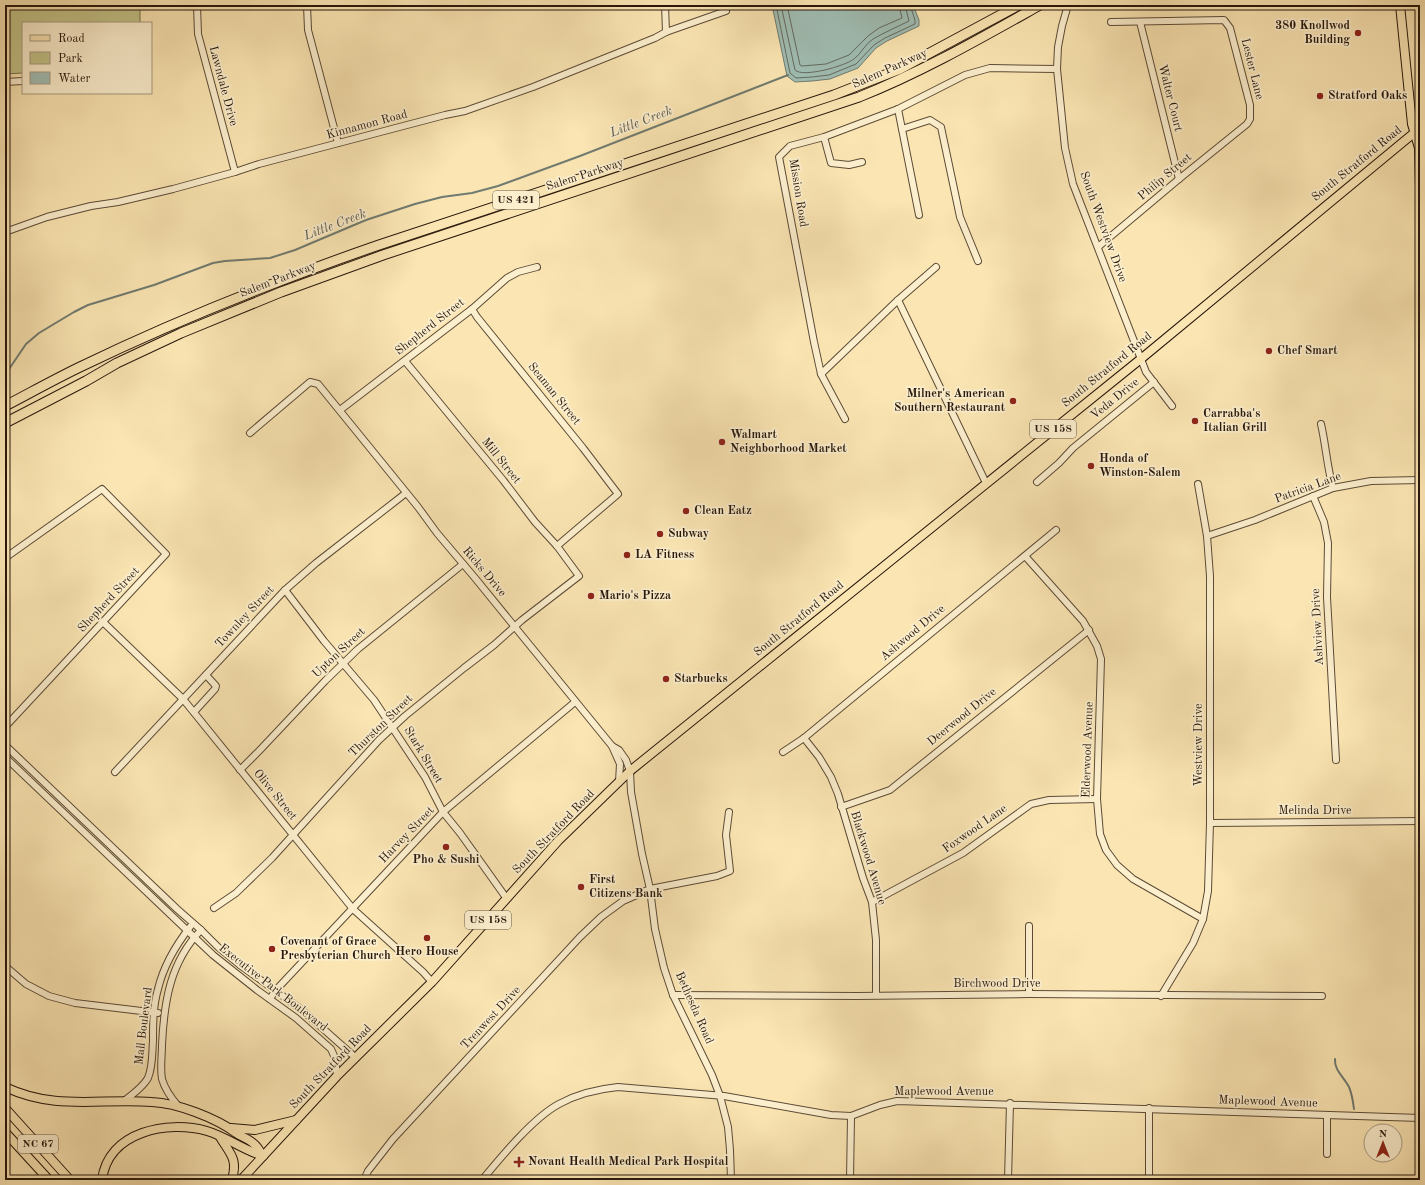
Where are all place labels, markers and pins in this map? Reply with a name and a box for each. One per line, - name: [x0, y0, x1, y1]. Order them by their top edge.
- place label: 380 Knollwod Building: [1275, 20, 1351, 46]
- marker: 380 Knollwod Building: [1353, 28, 1363, 38]
- place label: Stratford Oaks: [1328, 90, 1407, 102]
- marker: Stratford Oaks: [1315, 91, 1325, 101]
- place label: Chef Smart: [1277, 345, 1338, 357]
- marker: Chef Smart: [1264, 346, 1274, 356]
- place label: Milner's American Southern Restaurant: [894, 388, 1006, 414]
- marker: Milner's American Southern Restaurant: [1008, 396, 1018, 406]
- place label: Carrabba's Italian Grill: [1203, 408, 1267, 434]
- marker: Carrabba's Italian Grill: [1190, 416, 1200, 426]
- place label: Walmart Neighborhood Market: [730, 429, 847, 455]
- marker: Walmart Neighborhood Market: [717, 437, 727, 447]
- place label: Honda of Winston-Salem: [1099, 453, 1181, 479]
- marker: Honda of Winston-Salem: [1086, 461, 1096, 471]
- place label: Clean Eatz: [694, 505, 752, 517]
- marker: Clean Eatz: [681, 506, 691, 516]
- place label: Subway: [668, 528, 709, 540]
- marker: Subway: [655, 529, 665, 539]
- place label: LA Fitness: [635, 549, 694, 561]
- marker: LA Fitness: [622, 550, 632, 560]
- place label: Mario's Pizza: [599, 590, 671, 602]
- marker: Mario's Pizza: [586, 591, 596, 601]
- place label: Starbucks: [674, 673, 728, 685]
- marker: Starbucks: [661, 674, 671, 684]
- marker: Pho & Sushi: [441, 842, 451, 852]
- place label: Pho & Sushi: [413, 854, 480, 866]
- place label: First Citizens Bank: [589, 874, 663, 900]
- marker: First Citizens Bank: [576, 882, 586, 892]
- marker: Hero House: [422, 933, 432, 943]
- place label: Covenant of Grace Presbyterian Church: [280, 936, 391, 962]
- marker: Covenant of Grace Presbyterian Church: [267, 944, 277, 954]
- place label: Hero House: [395, 946, 459, 958]
- marker: Novant Health Medical Park Hospital: [513, 1156, 525, 1168]
- place label: Novant Health Medical Park Hospital: [528, 1156, 729, 1168]

